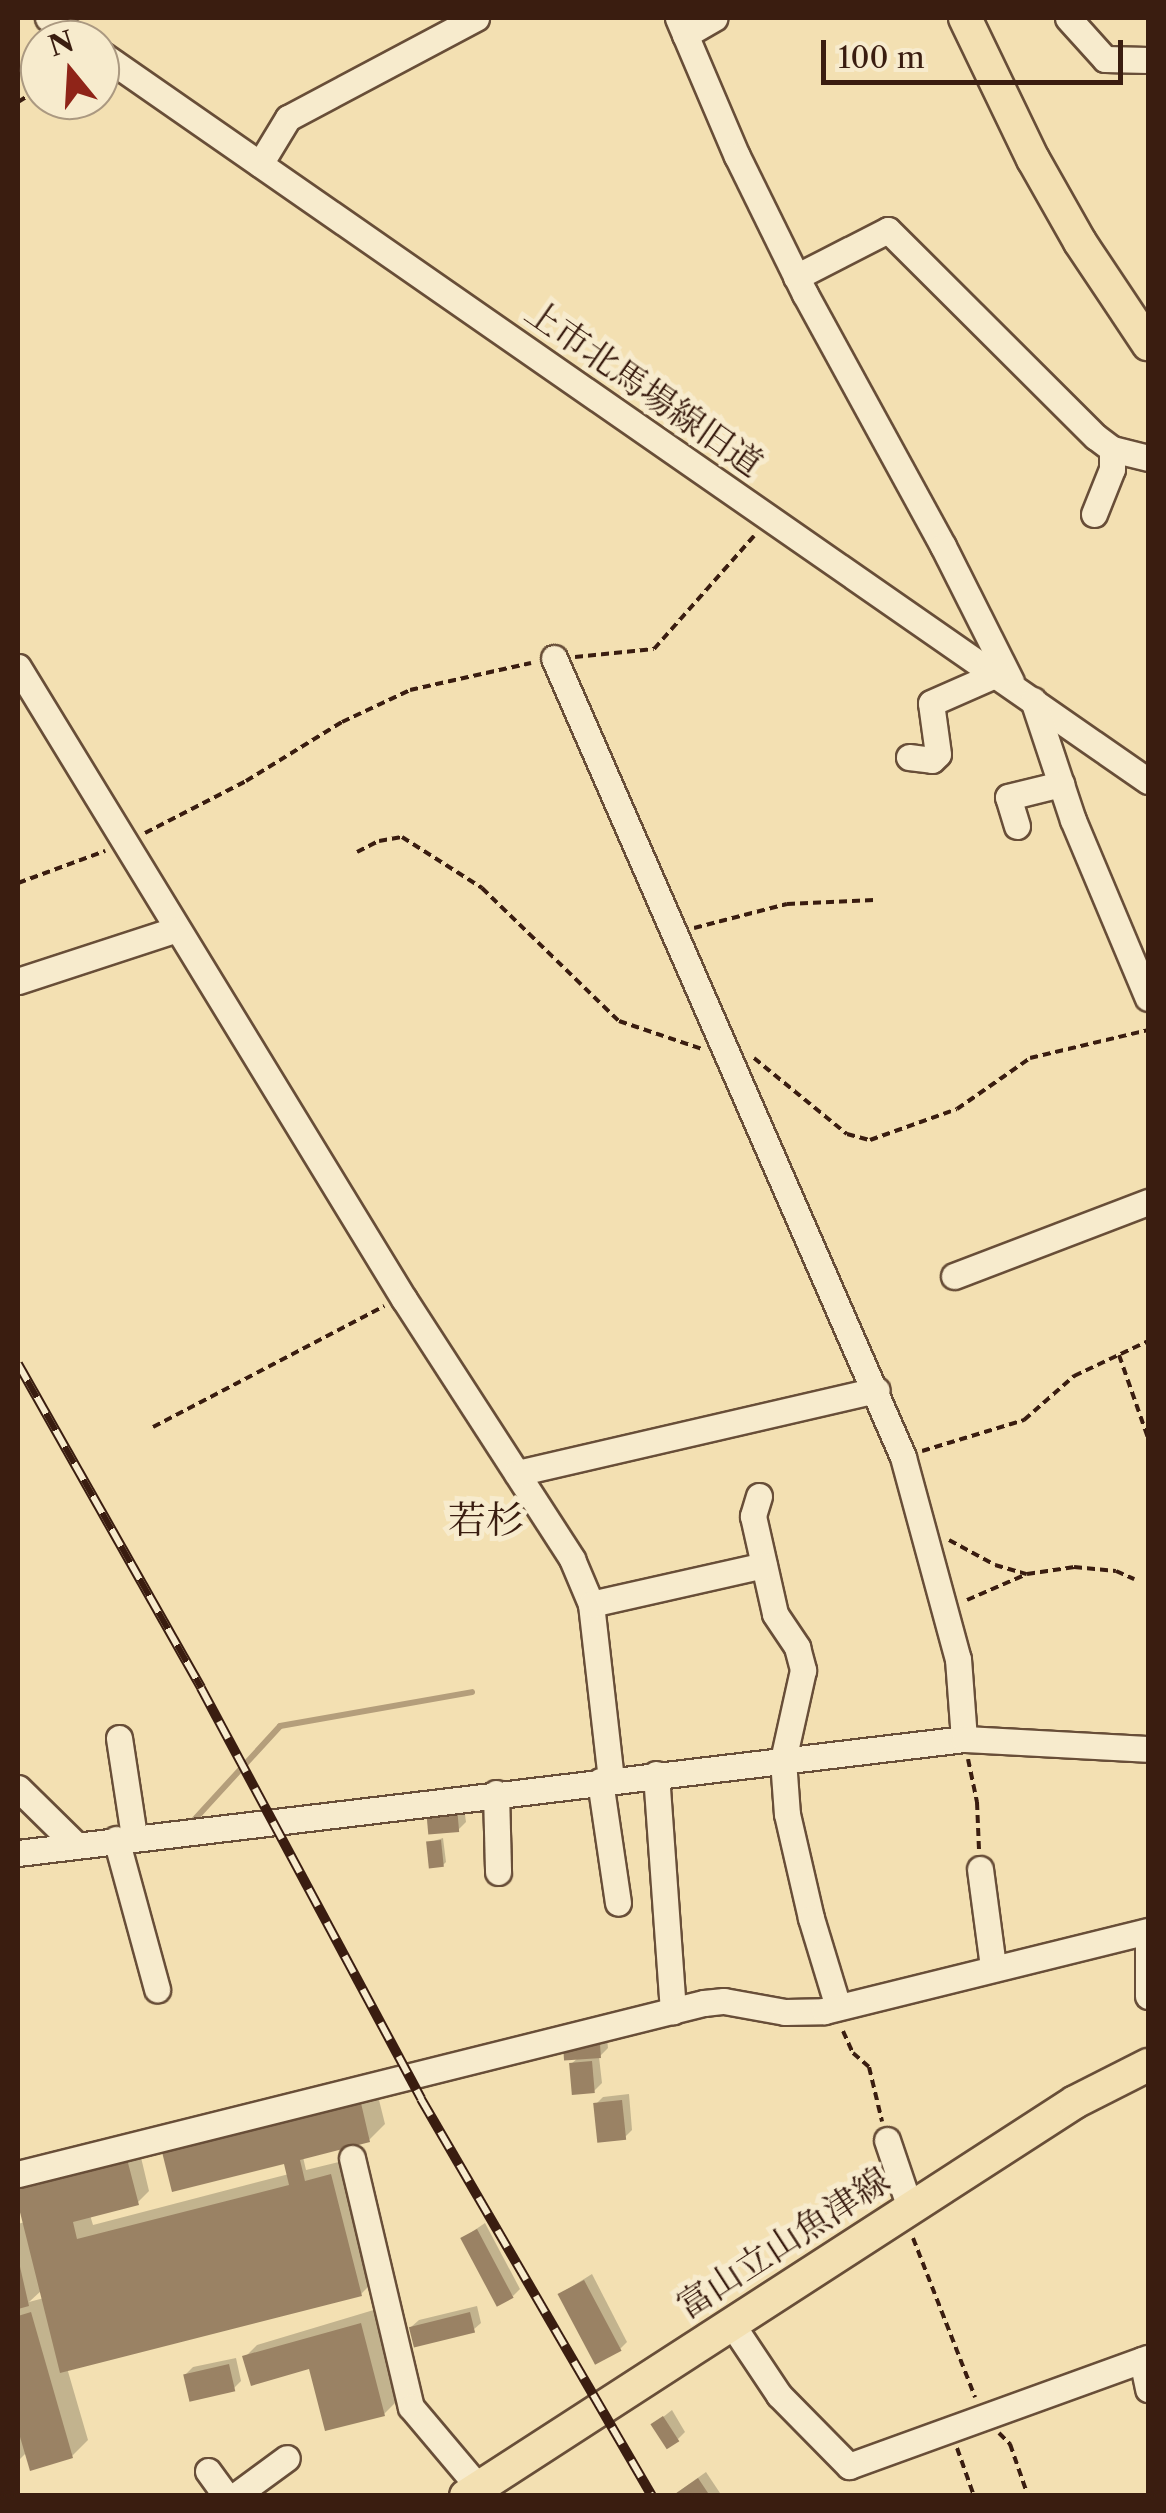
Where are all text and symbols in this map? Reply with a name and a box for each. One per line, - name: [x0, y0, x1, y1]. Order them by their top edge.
- north arrow: [20, 20, 120, 120]
- scale bar: [826, 20, 1128, 82]
- text: N: [45, 23, 78, 63]
- text: 100 m: [838, 39, 925, 76]
- street label: 上市北馬場線旧道: [517, 290, 771, 486]
- district label: 若杉: [448, 1497, 524, 1543]
- street label: 富山立山魚津線: [669, 2159, 897, 2327]

